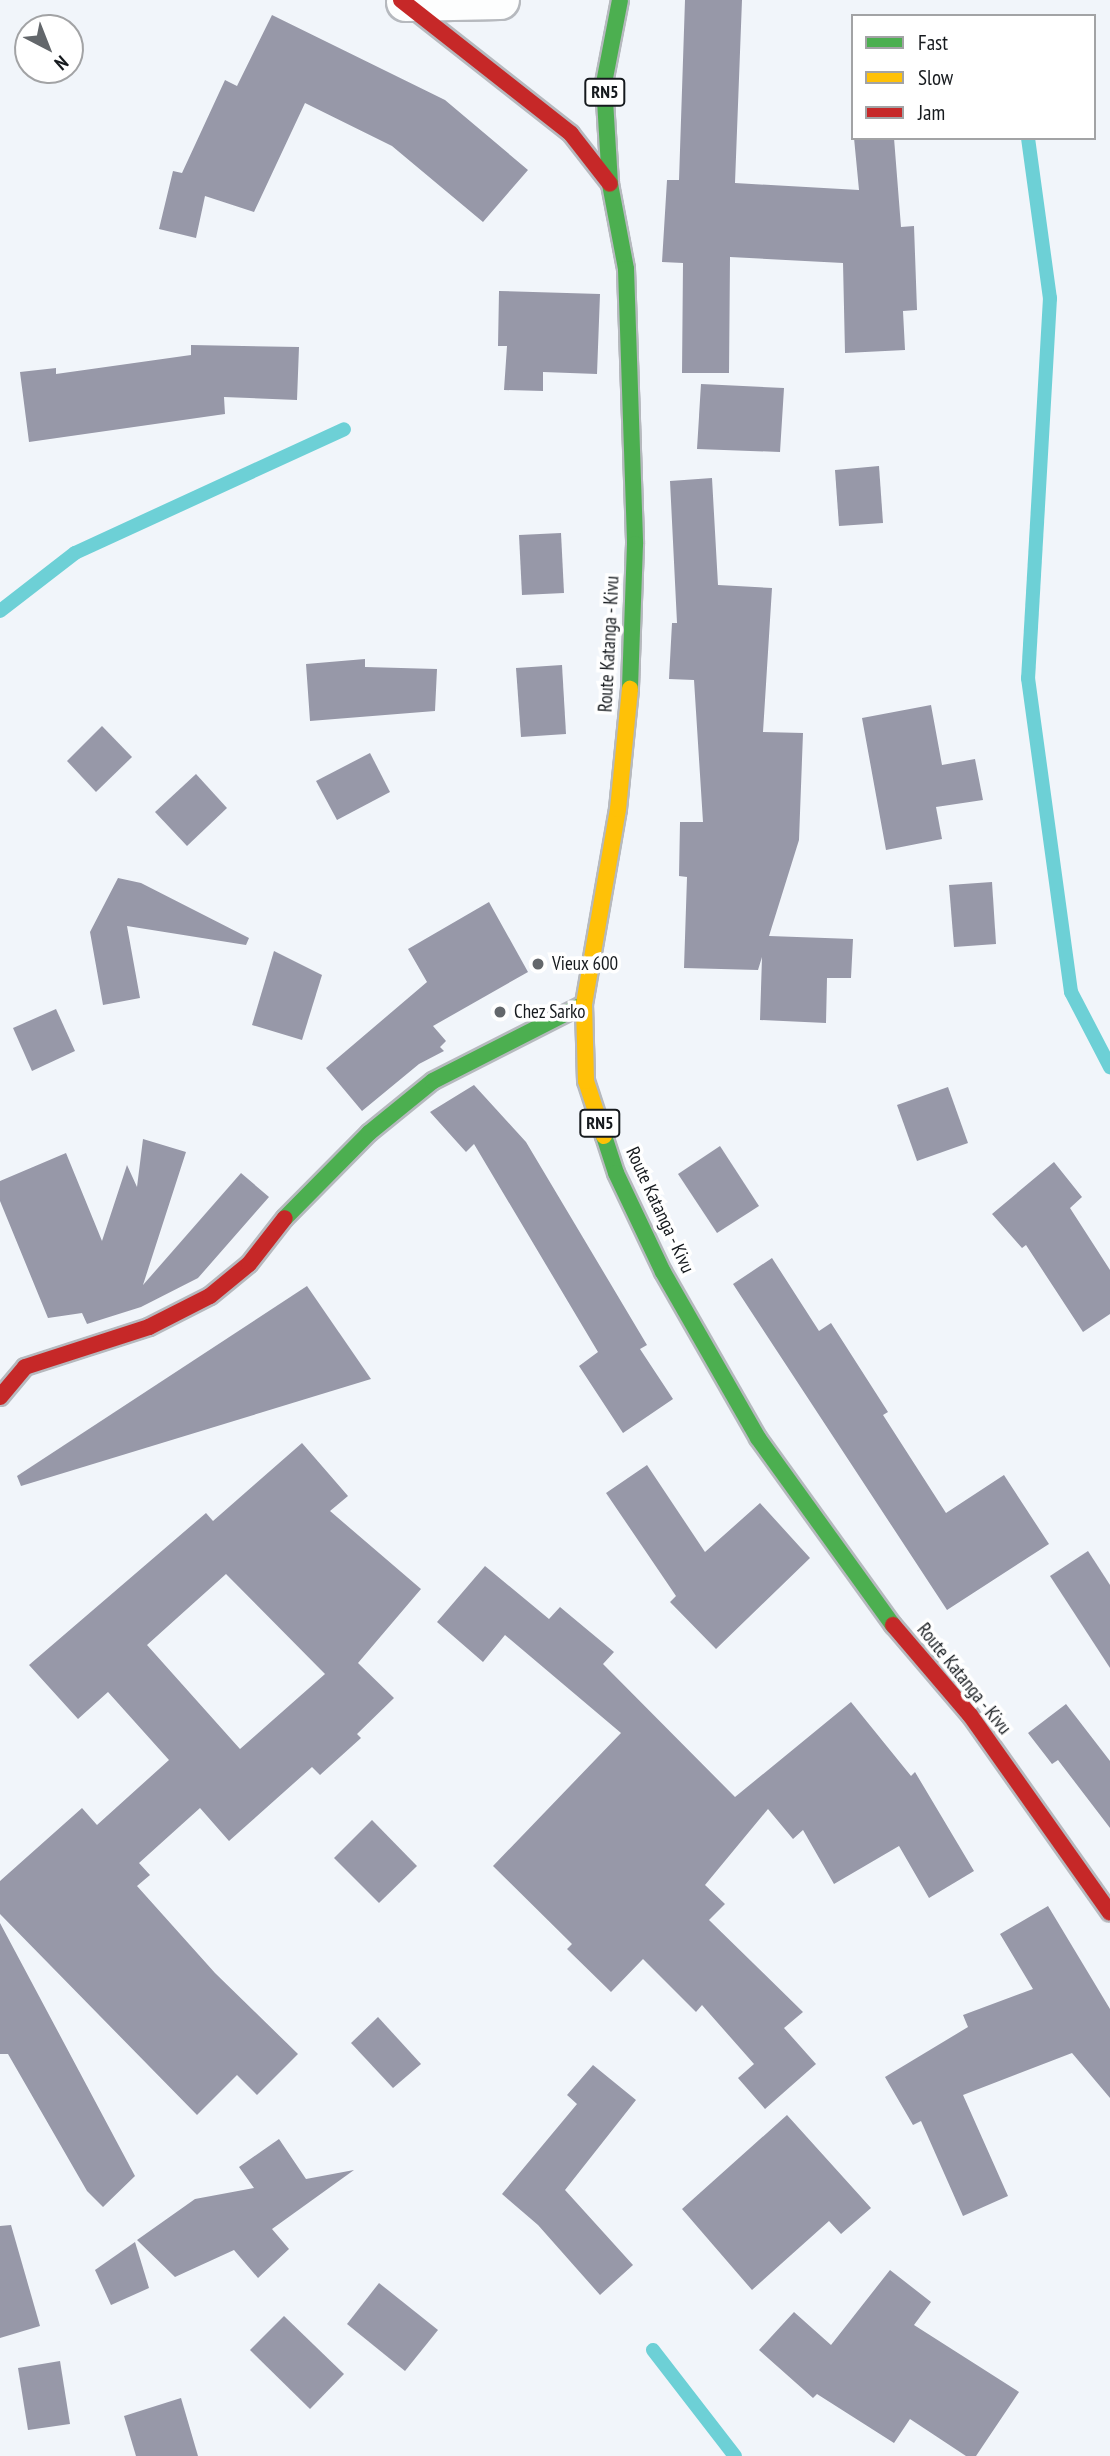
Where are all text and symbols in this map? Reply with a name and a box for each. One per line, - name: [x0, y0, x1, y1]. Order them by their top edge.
- north arrow: [14, 14, 84, 84]
- legend: [851, 14, 1096, 140]
- text: Fast: [918, 29, 948, 56]
- text: N: [50, 51, 74, 75]
- text: Slow: [918, 64, 953, 91]
- road number: RN5: [584, 78, 626, 106]
- text: Jam: [918, 99, 945, 126]
- street label: Route Katanga - Kivu: [594, 574, 624, 714]
- place label: Vieux 600: [552, 953, 619, 975]
- marker: Vieux 600: [530, 956, 546, 972]
- place label: Chez Sarko: [514, 1001, 586, 1023]
- marker: Chez Sarko: [492, 1004, 508, 1020]
- road number: RN5: [579, 1108, 621, 1138]
- street label: Route Katanga - Kivu: [621, 1143, 699, 1277]
- street label: Route Katanga - Kivu: [912, 1618, 1016, 1740]

